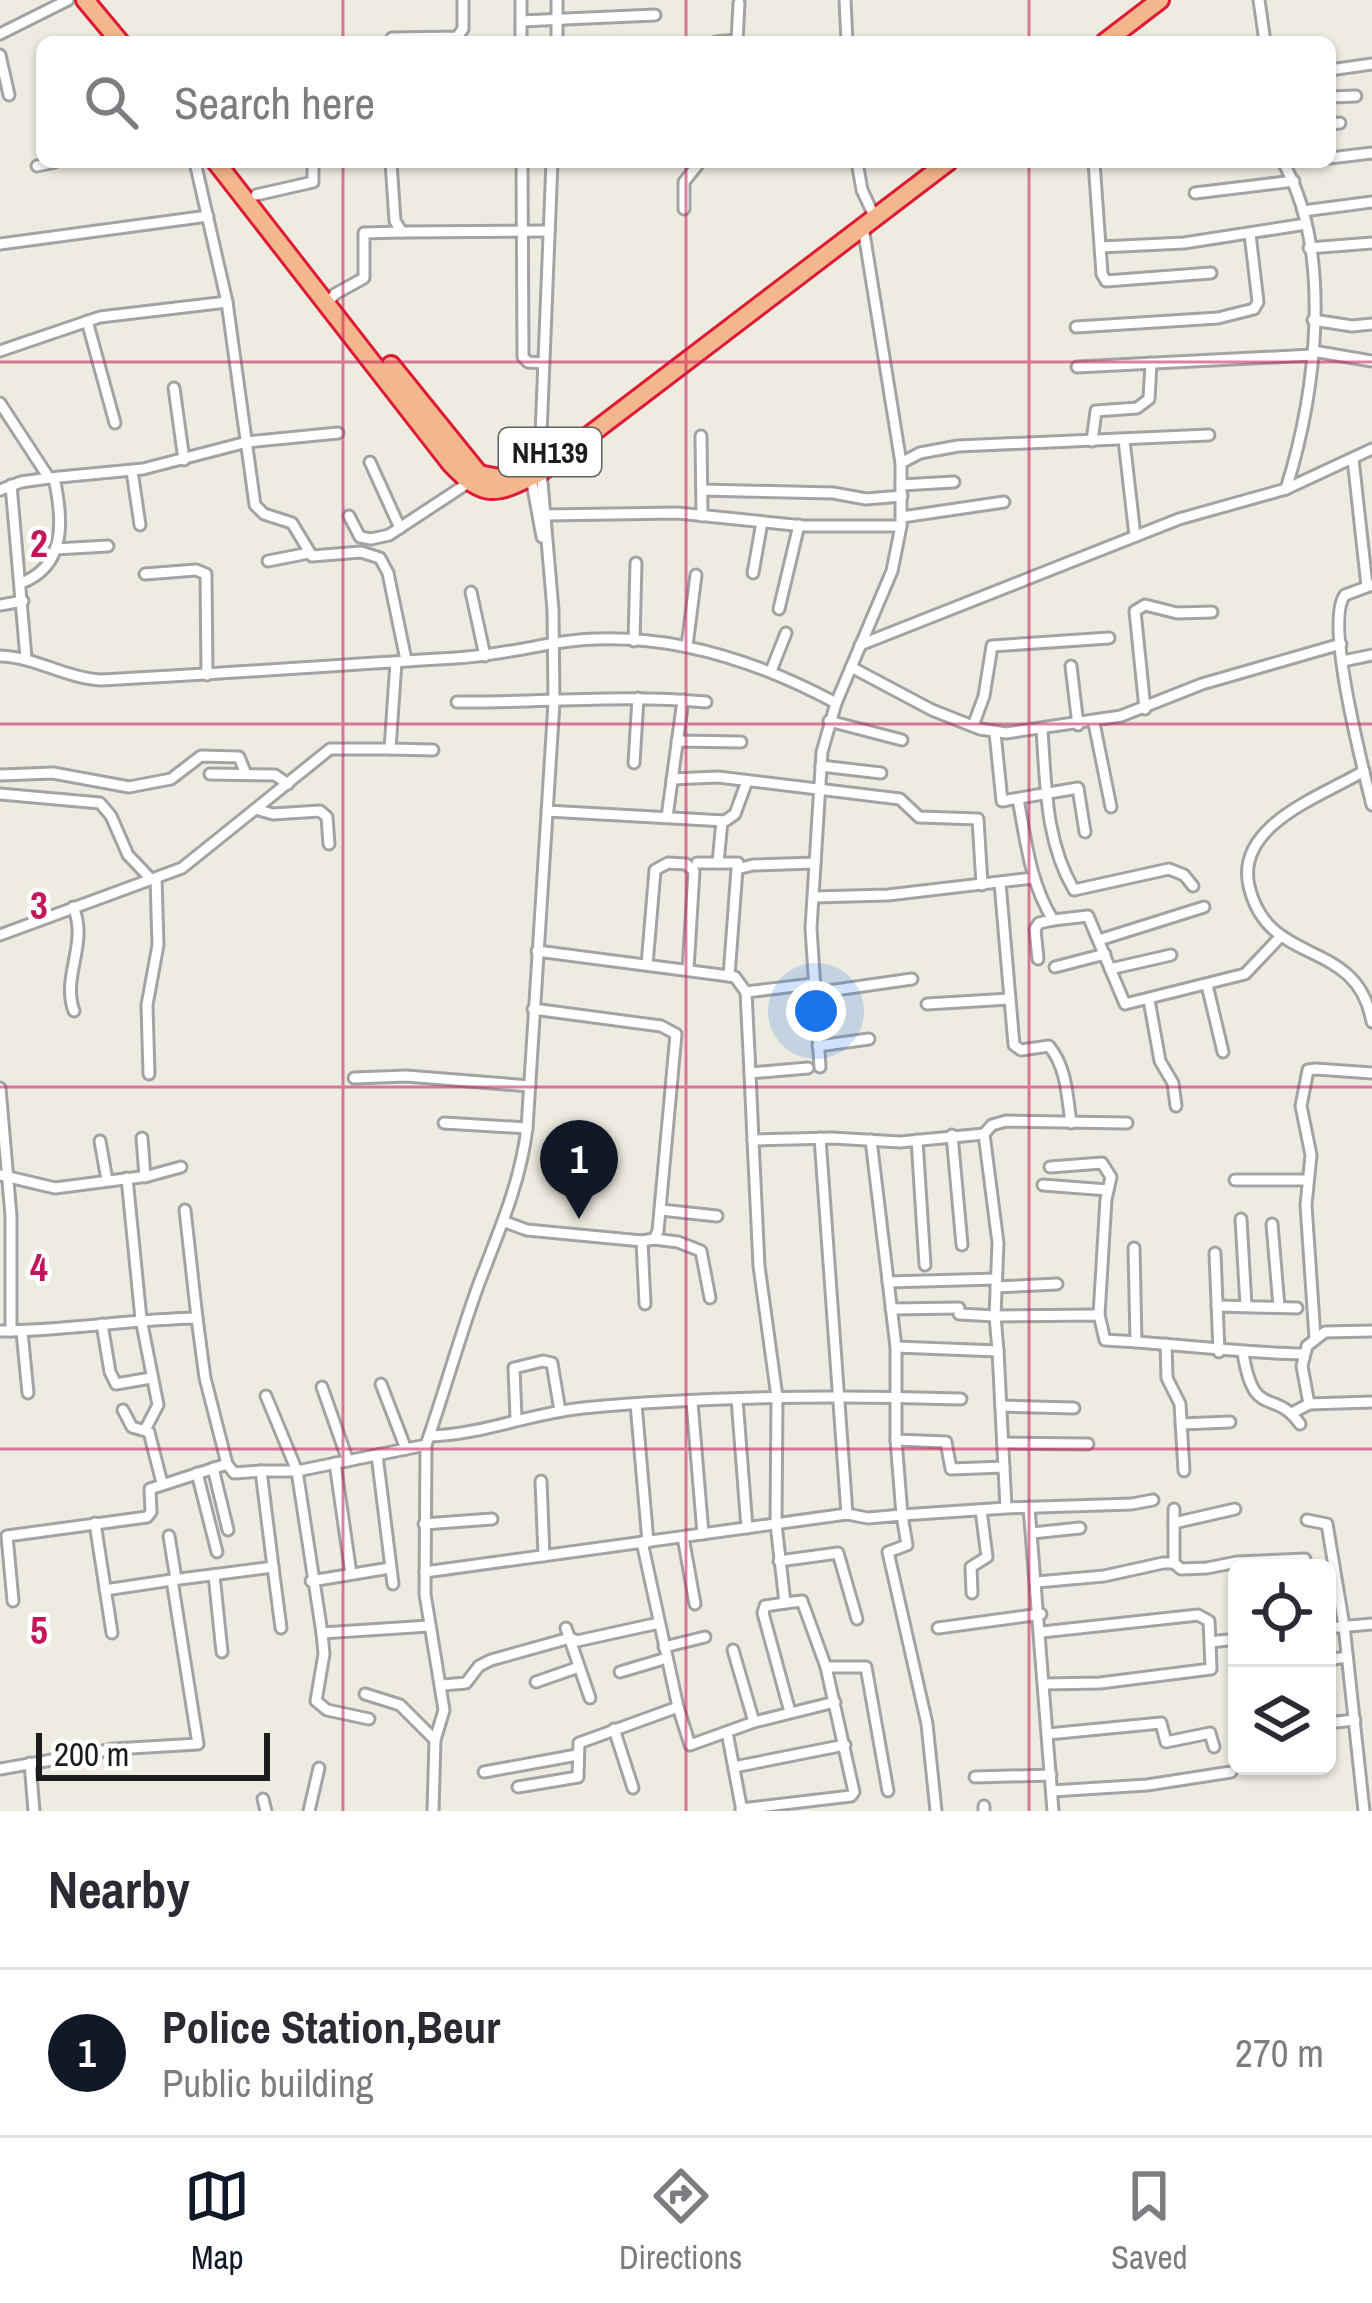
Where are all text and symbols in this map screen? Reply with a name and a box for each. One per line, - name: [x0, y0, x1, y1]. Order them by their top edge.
- search box: [36, 36, 1336, 168]
- icon: search: [78, 69, 144, 135]
- text: Search here: [174, 72, 375, 133]
- road number: NH139: [499, 428, 601, 476]
- text: 2: [30, 517, 48, 569]
- text: 3: [30, 879, 48, 931]
- your location: [786, 981, 846, 1041]
- pin: 1: [540, 1120, 618, 1219]
- text: 4: [30, 1241, 48, 1293]
- map controls: [1228, 1559, 1336, 1775]
- button: locate: [1228, 1559, 1336, 1667]
- text: 5: [30, 1604, 48, 1656]
- button: layers: [1228, 1667, 1336, 1775]
- scale bar: [36, 1727, 270, 1780]
- text: 200 m: [54, 1732, 129, 1776]
- text: Nearby: [48, 1855, 190, 1924]
- text: Police Station,Beur: [162, 1996, 500, 2057]
- text: 1: [78, 2027, 96, 2079]
- text: 270 m: [1235, 2027, 1324, 2079]
- text: Public building: [162, 2057, 374, 2109]
- tab: Map: [184, 2163, 250, 2279]
- tab: Directions: [619, 2163, 742, 2279]
- tab: Saved: [1111, 2163, 1188, 2279]

